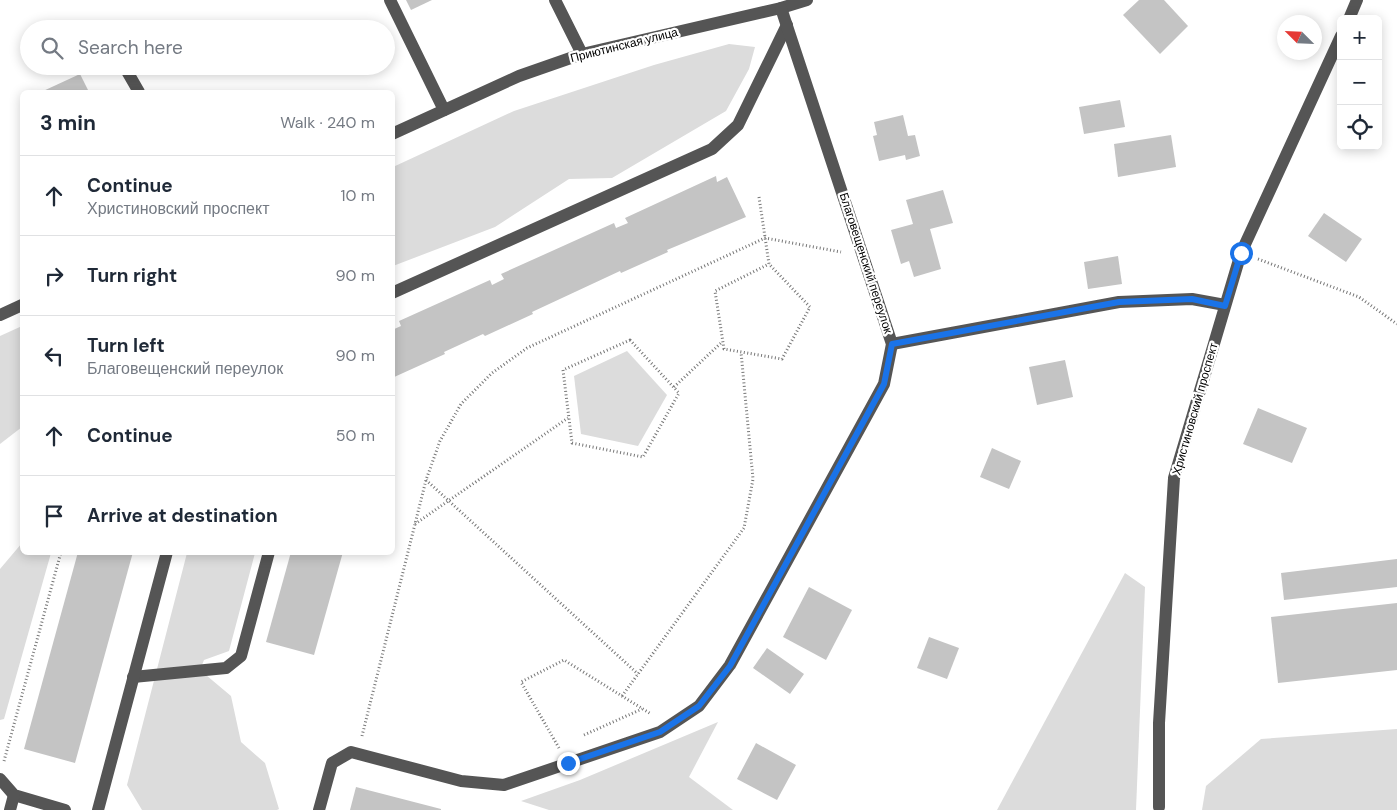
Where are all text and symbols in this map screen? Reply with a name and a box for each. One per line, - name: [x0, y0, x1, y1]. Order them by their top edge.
- north arrow: [1277, 15, 1322, 60]
- map controls: [1337, 15, 1382, 150]
- button: +: [1337, 15, 1382, 60]
- search box: [20, 20, 395, 75]
- street label: Приютинская улица: [568, 24, 680, 66]
- icon: search: [38, 34, 66, 62]
- text: Search here: [78, 35, 183, 60]
- button: −: [1337, 60, 1382, 105]
- button: locate: [1337, 105, 1382, 150]
- text: 3 min: [40, 109, 96, 137]
- text: Walk · 240 m: [280, 112, 375, 133]
- text: Continue: [87, 173, 173, 198]
- icon: ahead: [40, 182, 68, 210]
- text: 10 m: [341, 185, 375, 206]
- street label: Благовещенский переулок: [836, 191, 897, 336]
- text: Христиновский проспект: [87, 198, 270, 219]
- route start: [1230, 242, 1253, 265]
- icon: right: [40, 262, 68, 290]
- text: Turn right: [87, 263, 177, 288]
- text: 90 m: [335, 265, 375, 286]
- text: Turn left: [87, 333, 165, 358]
- street label: Христиновский проспект: [1168, 341, 1222, 477]
- icon: left: [40, 342, 68, 370]
- text: 90 m: [335, 345, 375, 366]
- text: Благовещенский переулок: [87, 358, 283, 379]
- icon: ahead: [40, 422, 68, 450]
- text: Continue: [87, 423, 173, 448]
- text: 50 m: [336, 425, 375, 446]
- icon: arrive: [40, 502, 68, 530]
- text: Arrive at destination: [87, 503, 278, 528]
- route end: [557, 752, 580, 775]

